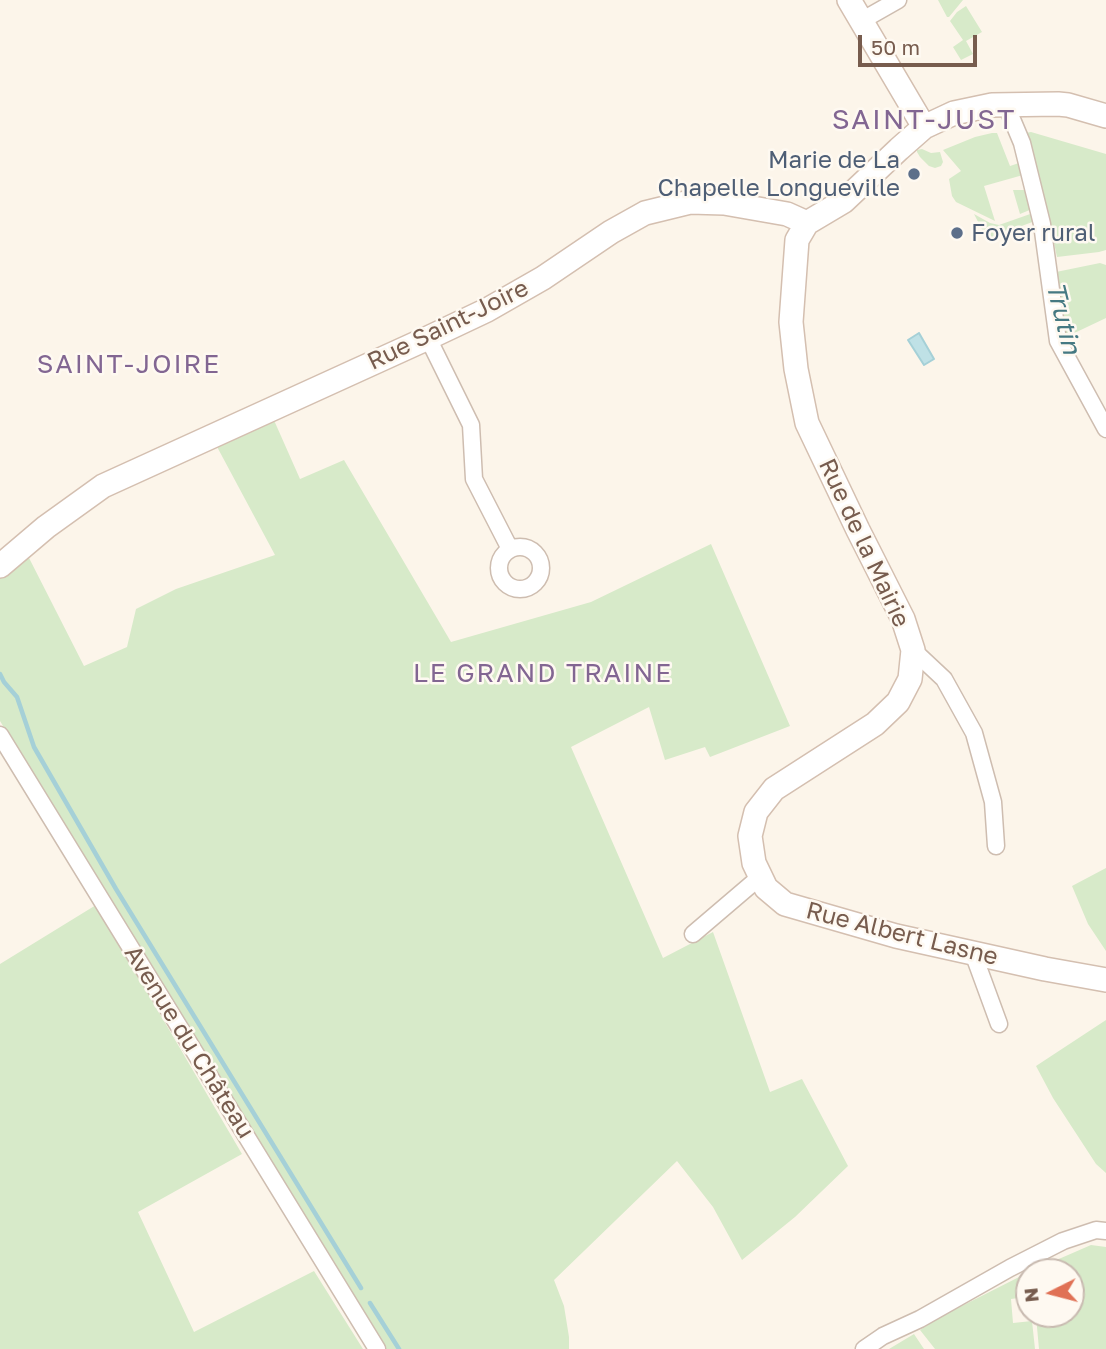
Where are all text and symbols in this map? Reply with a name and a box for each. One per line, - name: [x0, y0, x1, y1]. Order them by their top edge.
- scale bar: [861, 21, 980, 65]
- text: 50 m: [871, 34, 920, 60]
- district label: SAINT-JUST: [833, 103, 1015, 137]
- place label: Marie de La Chapelle Longueville: [657, 146, 900, 202]
- marker: Marie de La Chapelle Longueville: [906, 166, 922, 182]
- place label: Foyer rural: [971, 219, 1095, 247]
- marker: Foyer rural: [949, 225, 965, 241]
- street label: Rue Saint-Joire: [363, 274, 533, 376]
- water label: Trutin: [1039, 279, 1087, 357]
- district label: SAINT-JOIRE: [38, 349, 220, 381]
- street label: Rue de la Mairie: [812, 454, 916, 632]
- district label: LE GRAND TRAINE: [415, 658, 671, 690]
- street label: Rue Albert Lasne: [803, 896, 1001, 972]
- street label: Avenue du Château: [118, 940, 260, 1144]
- north arrow: [1015, 1258, 1085, 1328]
- text: N: [1018, 1287, 1043, 1303]

